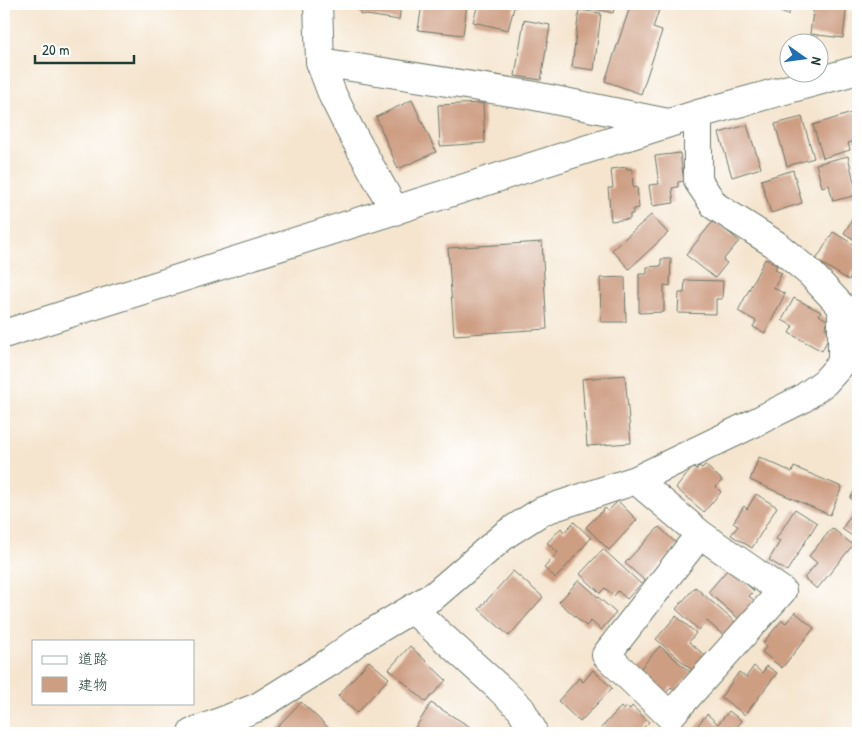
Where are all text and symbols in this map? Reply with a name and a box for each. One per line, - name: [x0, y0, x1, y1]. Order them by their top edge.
- scale bar: [35, 32, 134, 64]
- north arrow: [780, 32, 830, 82]
- text: 20 m: [42, 39, 69, 60]
- text: N: [807, 55, 827, 68]
- legend: [32, 640, 195, 704]
- text: 道路: [78, 648, 108, 669]
- text: 建物: [78, 674, 108, 695]

